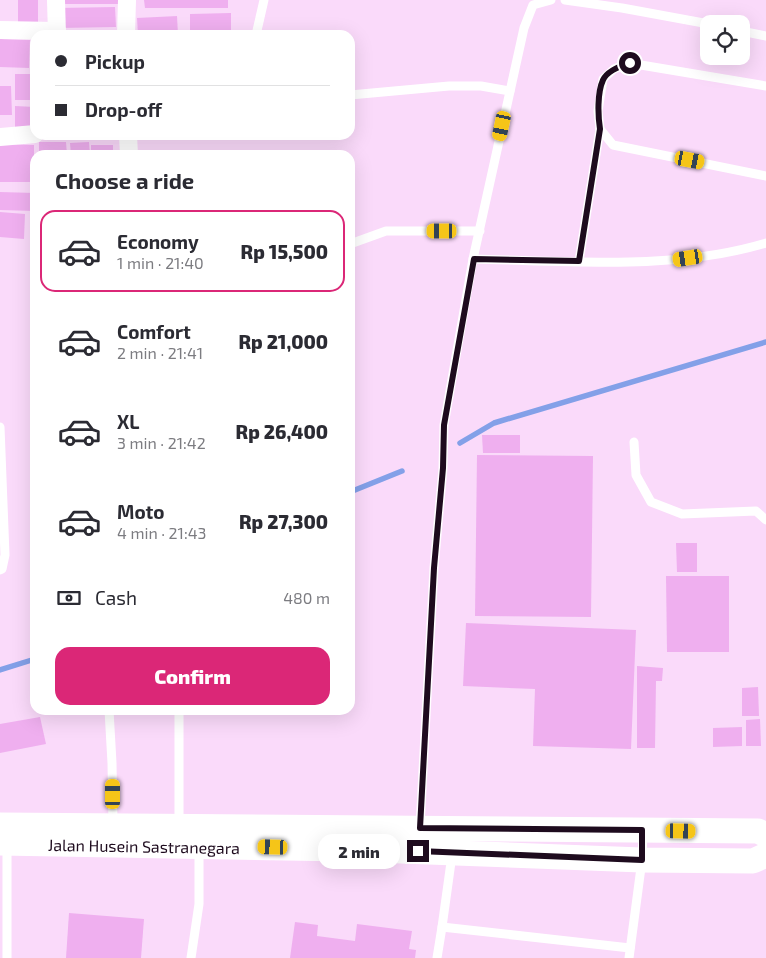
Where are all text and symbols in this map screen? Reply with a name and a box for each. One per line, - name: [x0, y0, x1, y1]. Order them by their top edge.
- map controls: [700, 15, 750, 65]
- button: locate: [700, 15, 750, 65]
- text: Pickup: [85, 50, 145, 73]
- route start: [619, 52, 641, 74]
- text: Drop-off: [85, 98, 162, 121]
- car: [491, 110, 512, 142]
- car: [673, 150, 706, 170]
- text: Choose a ride: [55, 167, 194, 193]
- car: [427, 224, 457, 239]
- icon: car: [57, 229, 102, 274]
- text: Economy: [117, 230, 199, 253]
- text: Rp 15,500: [241, 240, 328, 263]
- car: [672, 248, 703, 268]
- text: 1 min · 21:40: [117, 253, 204, 272]
- icon: car: [57, 319, 102, 364]
- text: Comfort: [117, 320, 191, 343]
- text: Rp 21,000: [238, 330, 328, 353]
- text: 2 min · 21:41: [117, 343, 203, 362]
- icon: car: [57, 409, 102, 454]
- text: XL: [117, 410, 139, 433]
- text: Rp 26,400: [236, 420, 328, 443]
- text: 3 min · 21:42: [117, 433, 206, 452]
- icon: car: [57, 499, 102, 544]
- text: Moto: [117, 500, 165, 523]
- text: Rp 27,300: [239, 510, 328, 533]
- text: 4 min · 21:43: [117, 523, 206, 542]
- icon: cash: [55, 584, 83, 612]
- text: Cash: [95, 586, 137, 609]
- text: 480 m: [283, 588, 330, 607]
- button: Confirm: [55, 647, 330, 705]
- car: [105, 779, 120, 809]
- car: [665, 823, 696, 839]
- street label: Jalan Husein Sastranegara: [48, 834, 240, 857]
- callout: 2 min: [318, 834, 400, 868]
- car: [257, 839, 288, 855]
- route end: [407, 840, 429, 862]
- text: 2 min: [338, 842, 380, 861]

